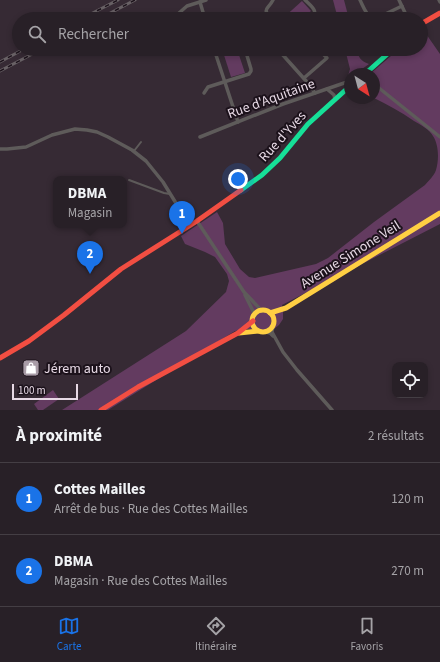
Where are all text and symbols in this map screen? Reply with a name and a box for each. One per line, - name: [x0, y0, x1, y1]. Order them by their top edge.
- search box: [12, 12, 428, 56]
- icon: search: [26, 23, 48, 45]
- text: Rechercher: [58, 24, 129, 45]
- north arrow: [344, 68, 380, 104]
- street label: Rue d'Aquitaine: [225, 74, 318, 124]
- street label: Rue d'Yves: [254, 107, 311, 167]
- your location: [228, 169, 248, 189]
- popup: [53, 176, 127, 228]
- text: DBMA: [68, 183, 106, 204]
- pin: 1: [169, 201, 195, 234]
- text: Magasin: [68, 204, 112, 222]
- street label: Avenue Simone Veil: [297, 216, 405, 294]
- pin: 2: [77, 241, 103, 274]
- shop icon: Jérem auto: [21, 358, 41, 378]
- place label: Jérem auto: [44, 359, 111, 379]
- map controls: [392, 362, 428, 398]
- button: locate: [392, 362, 428, 398]
- scale bar: [12, 382, 78, 401]
- text: 100 m: [18, 383, 46, 398]
- text: À proximité: [16, 424, 102, 448]
- text: 2 résultats: [368, 427, 424, 445]
- text: Cottes Mailles: [54, 479, 145, 500]
- text: 1: [26, 490, 32, 508]
- text: 120 m: [391, 490, 424, 508]
- text: Arrêt de bus · Rue des Cottes Mailles: [54, 500, 248, 518]
- text: DBMA: [54, 551, 93, 572]
- text: 2: [26, 562, 32, 580]
- text: 270 m: [391, 562, 424, 580]
- text: Magasin · Rue des Cottes Mailles: [54, 572, 227, 590]
- tab: Carte: [57, 615, 81, 654]
- tab: Itinéraire: [195, 615, 237, 654]
- tab: Favoris: [350, 615, 383, 654]

